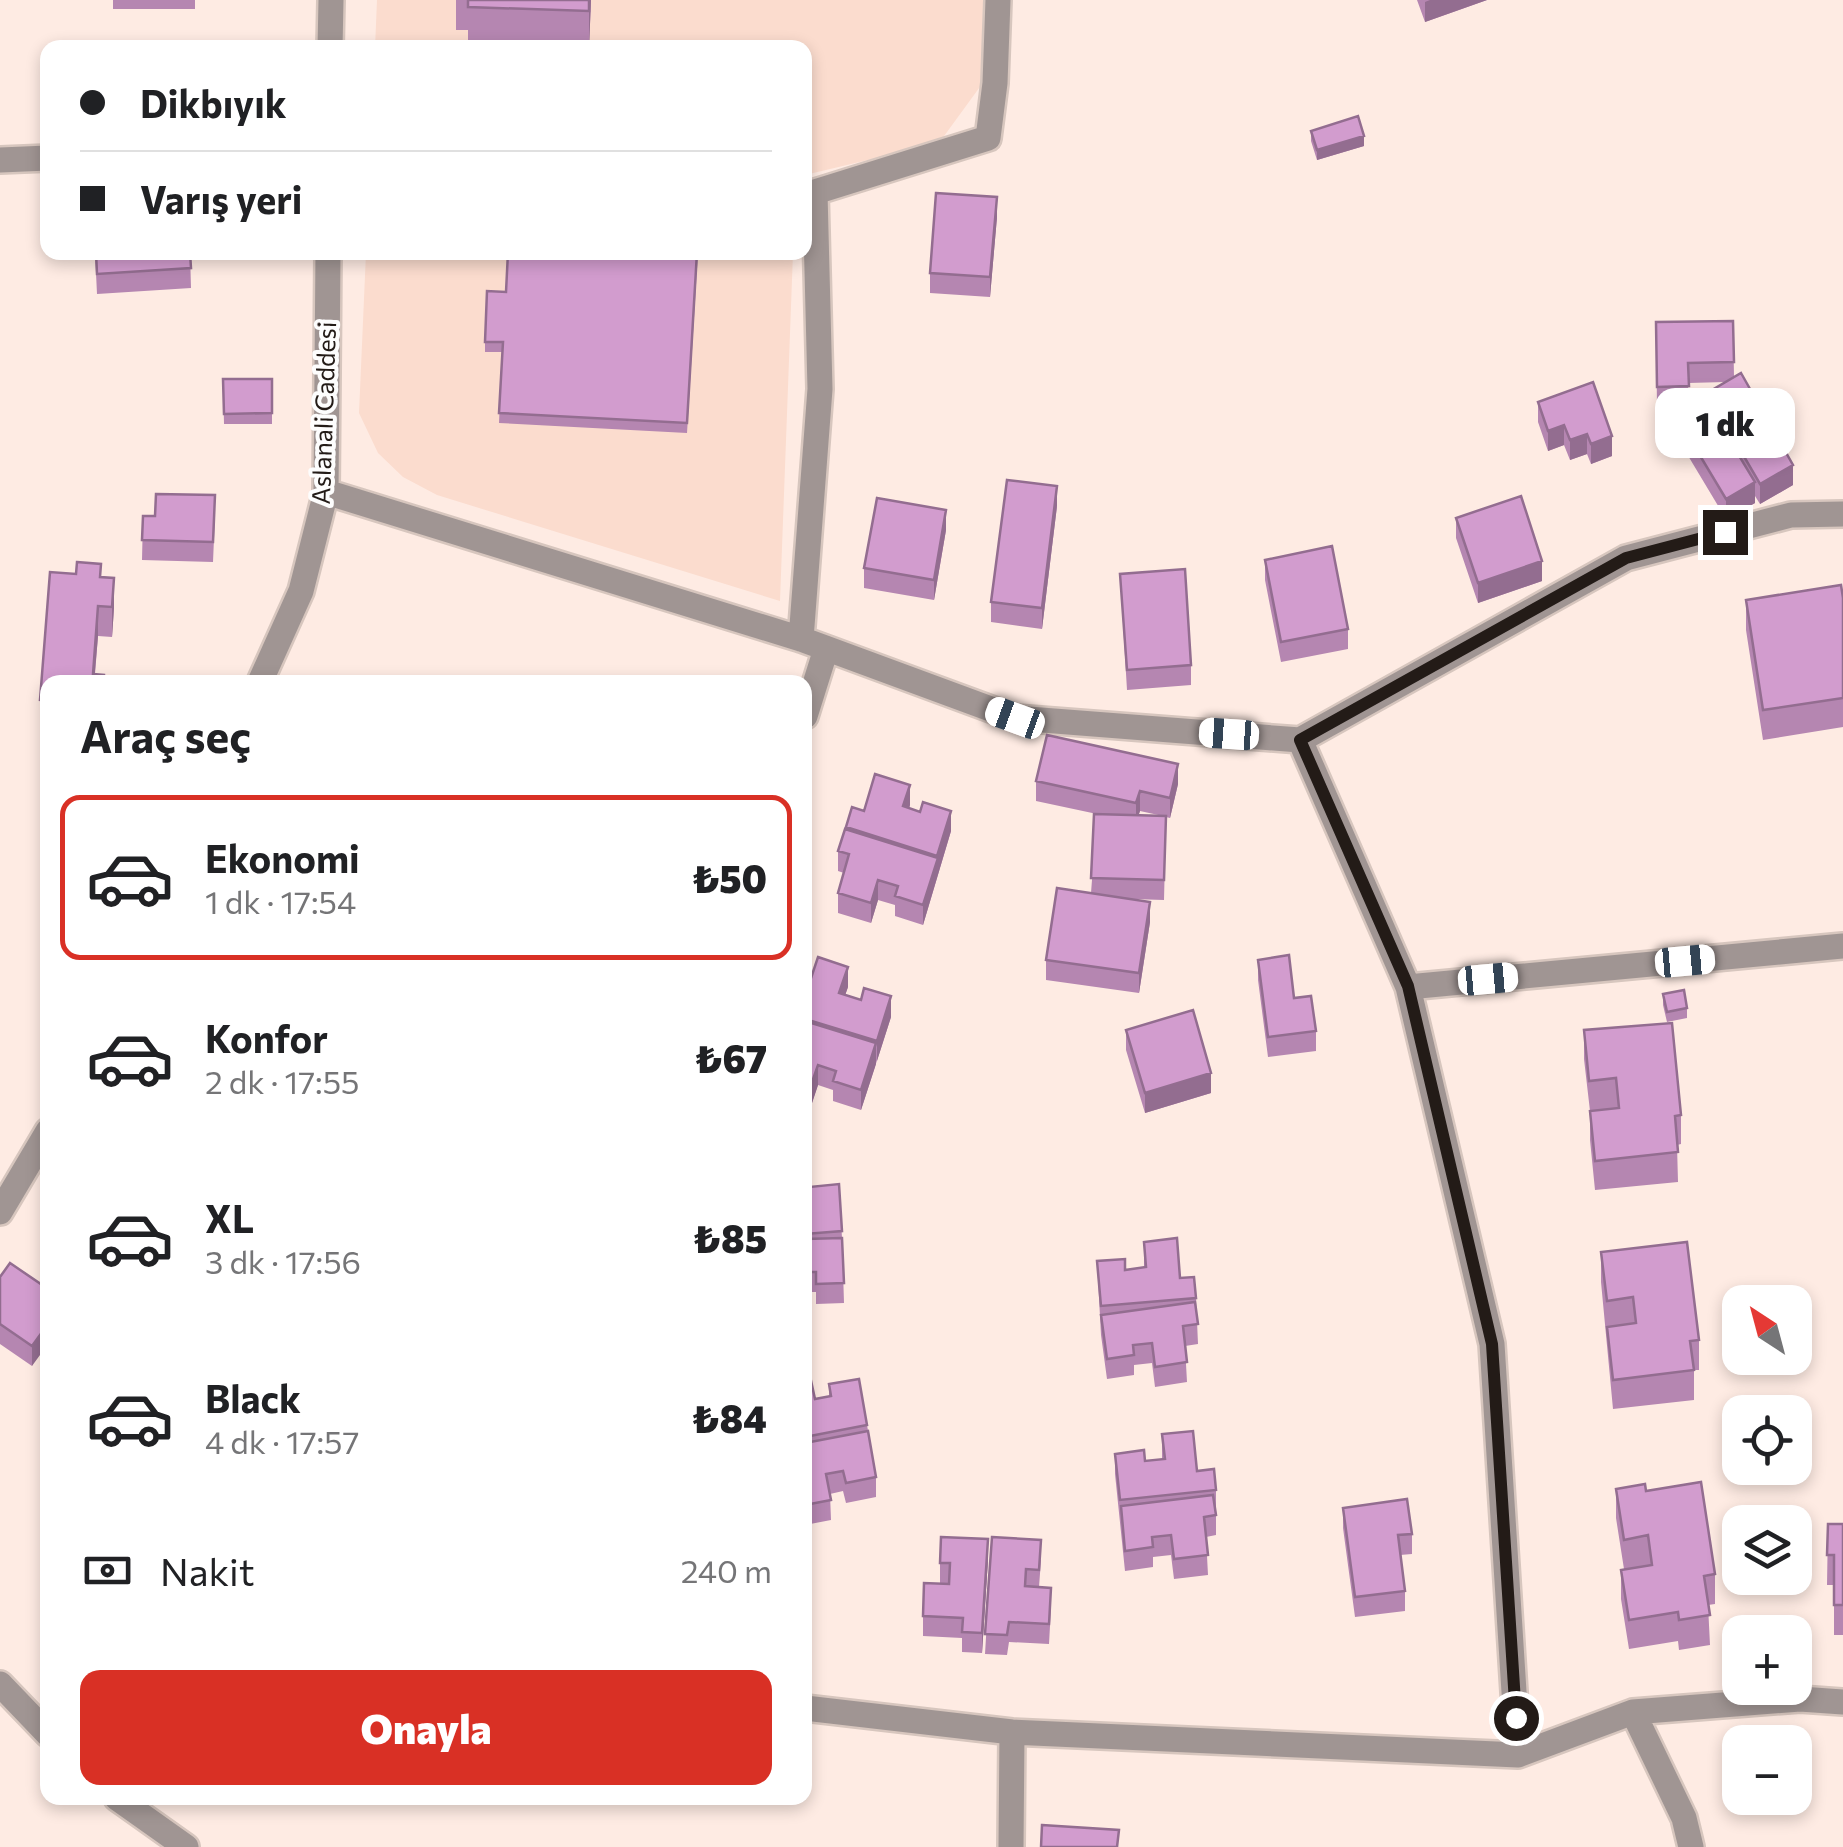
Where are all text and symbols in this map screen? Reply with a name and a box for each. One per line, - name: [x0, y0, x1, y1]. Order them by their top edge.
- text: Dikbıyık: [140, 79, 287, 126]
- text: Varış yeri: [140, 175, 302, 222]
- street label: Aslanali Caddesi: [305, 321, 341, 505]
- callout: 1 dk: [1655, 387, 1795, 457]
- text: 1 dk: [1696, 403, 1754, 443]
- route end: [1703, 510, 1748, 555]
- car: [982, 694, 1048, 742]
- text: Araç seç: [80, 707, 251, 762]
- car: [1198, 717, 1260, 751]
- icon: car: [85, 833, 175, 923]
- text: Ekonomi: [205, 834, 360, 881]
- text: ₺50: [692, 854, 767, 901]
- text: 1 dk · 17:54: [205, 881, 356, 921]
- car: [1654, 943, 1716, 979]
- car: [1457, 961, 1519, 997]
- icon: car: [85, 1013, 175, 1103]
- text: Konfor: [205, 1014, 328, 1061]
- text: ₺67: [694, 1034, 767, 1081]
- text: 2 dk · 17:55: [205, 1061, 359, 1101]
- icon: car: [85, 1193, 175, 1283]
- text: XL: [205, 1194, 254, 1241]
- text: ₺85: [693, 1214, 767, 1261]
- text: 3 dk · 17:56: [205, 1241, 361, 1281]
- north arrow: [1722, 1285, 1812, 1375]
- map controls: [1722, 1285, 1812, 1815]
- icon: car: [85, 1373, 175, 1463]
- text: Black: [205, 1374, 301, 1421]
- text: ₺84: [692, 1394, 767, 1441]
- button: locate: [1722, 1395, 1812, 1485]
- text: 4 dk · 17:57: [205, 1421, 359, 1461]
- button: layers: [1722, 1505, 1812, 1595]
- icon: cash: [80, 1543, 135, 1598]
- text: Nakit: [160, 1547, 254, 1594]
- text: 240 m: [681, 1550, 772, 1590]
- button: +: [1722, 1615, 1812, 1705]
- button: Onayla: [80, 1670, 772, 1785]
- route start: [1494, 1696, 1539, 1741]
- button: −: [1722, 1725, 1812, 1815]

